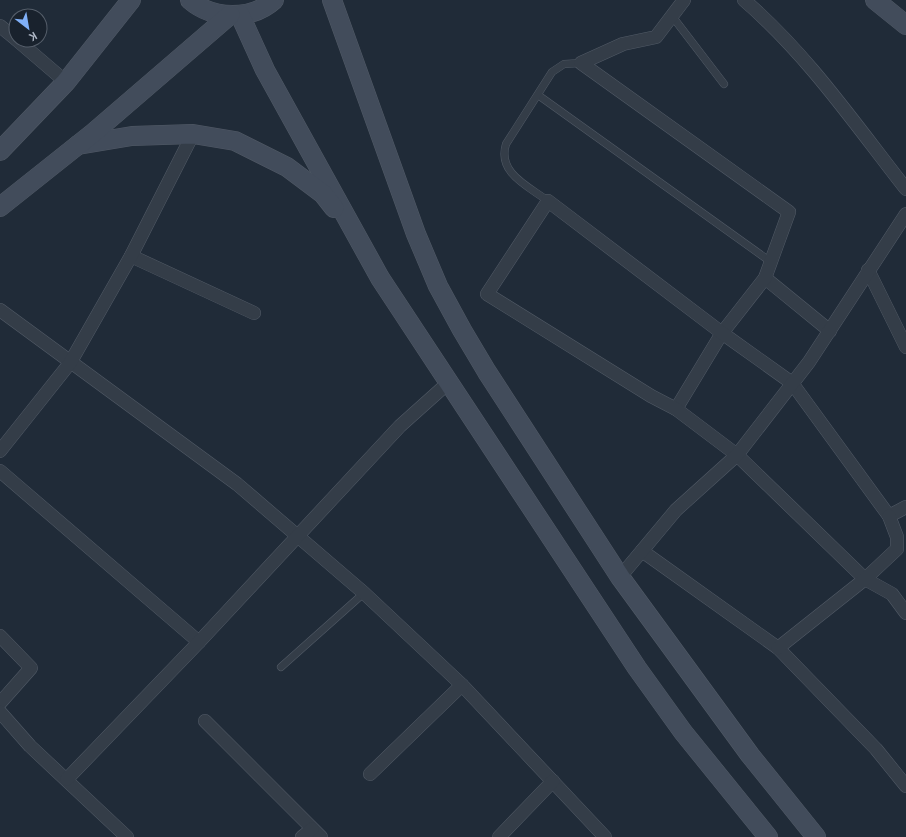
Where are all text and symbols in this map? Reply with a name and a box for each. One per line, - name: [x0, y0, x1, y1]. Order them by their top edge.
- north arrow: [8, 8, 48, 48]
- text: K: [26, 29, 40, 44]

